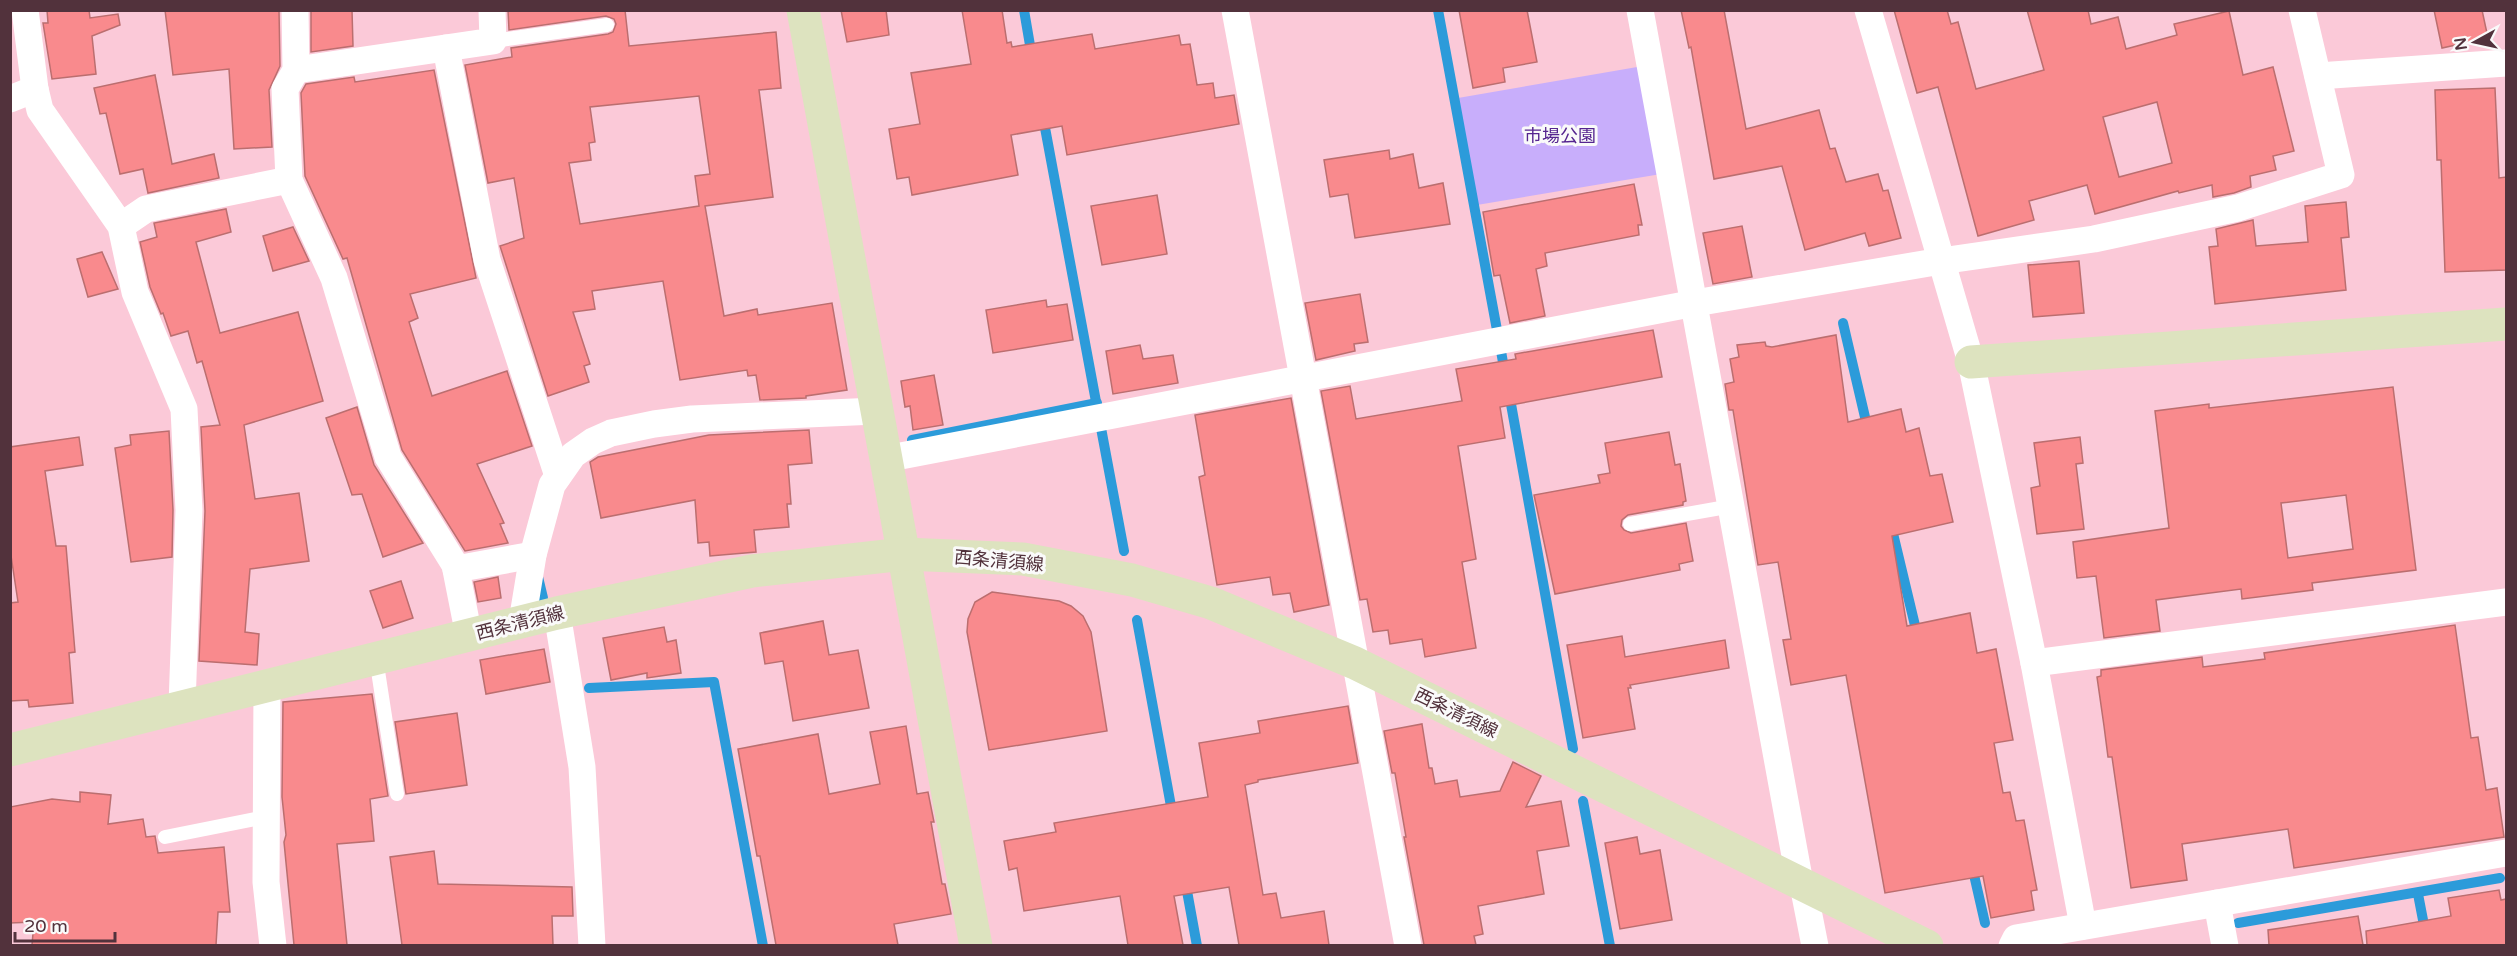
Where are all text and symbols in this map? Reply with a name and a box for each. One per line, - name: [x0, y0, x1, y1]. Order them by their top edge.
- north arrow: [2445, 12, 2505, 72]
- text: N: [2450, 36, 2472, 52]
- park label: 市場公園: [1524, 125, 1596, 147]
- street label: 西条清須線: [953, 546, 1045, 576]
- street label: 西条清須線: [474, 601, 566, 645]
- street label: 西条清須線: [1411, 683, 1501, 743]
- scale bar: [15, 905, 116, 943]
- text: 20 m: [24, 915, 68, 937]

